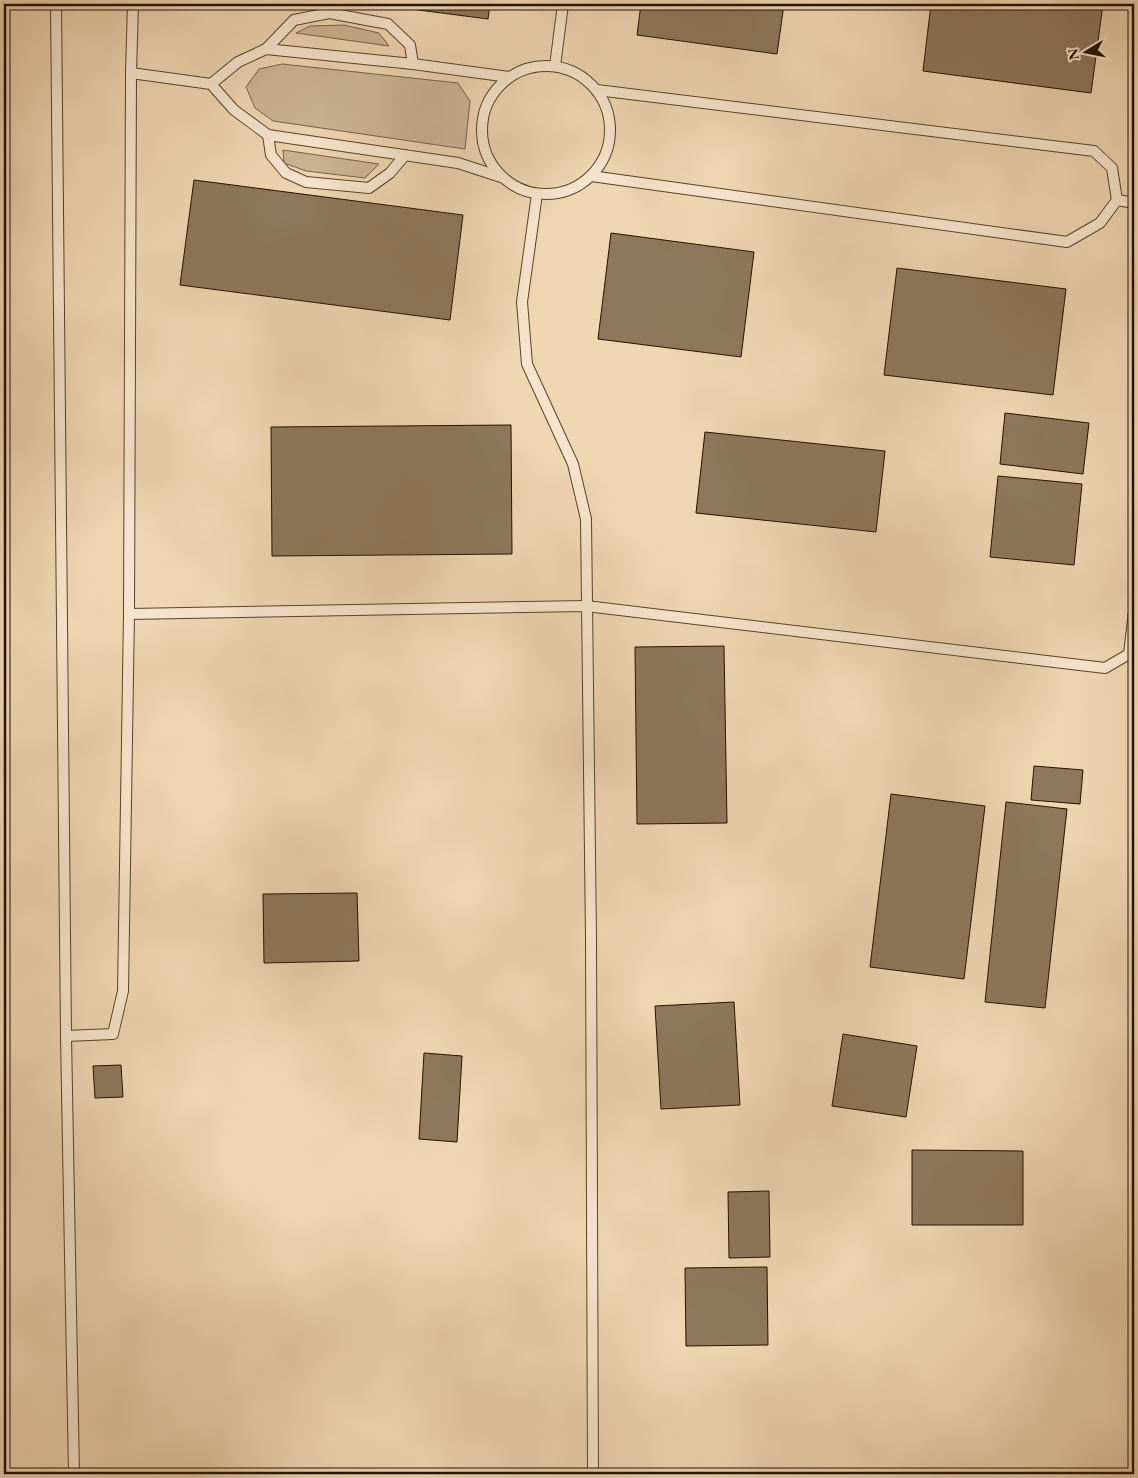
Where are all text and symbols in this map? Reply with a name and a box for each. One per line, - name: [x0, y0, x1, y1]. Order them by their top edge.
- north arrow: [1060, 28, 1110, 78]
- text: N: [1063, 46, 1083, 61]

